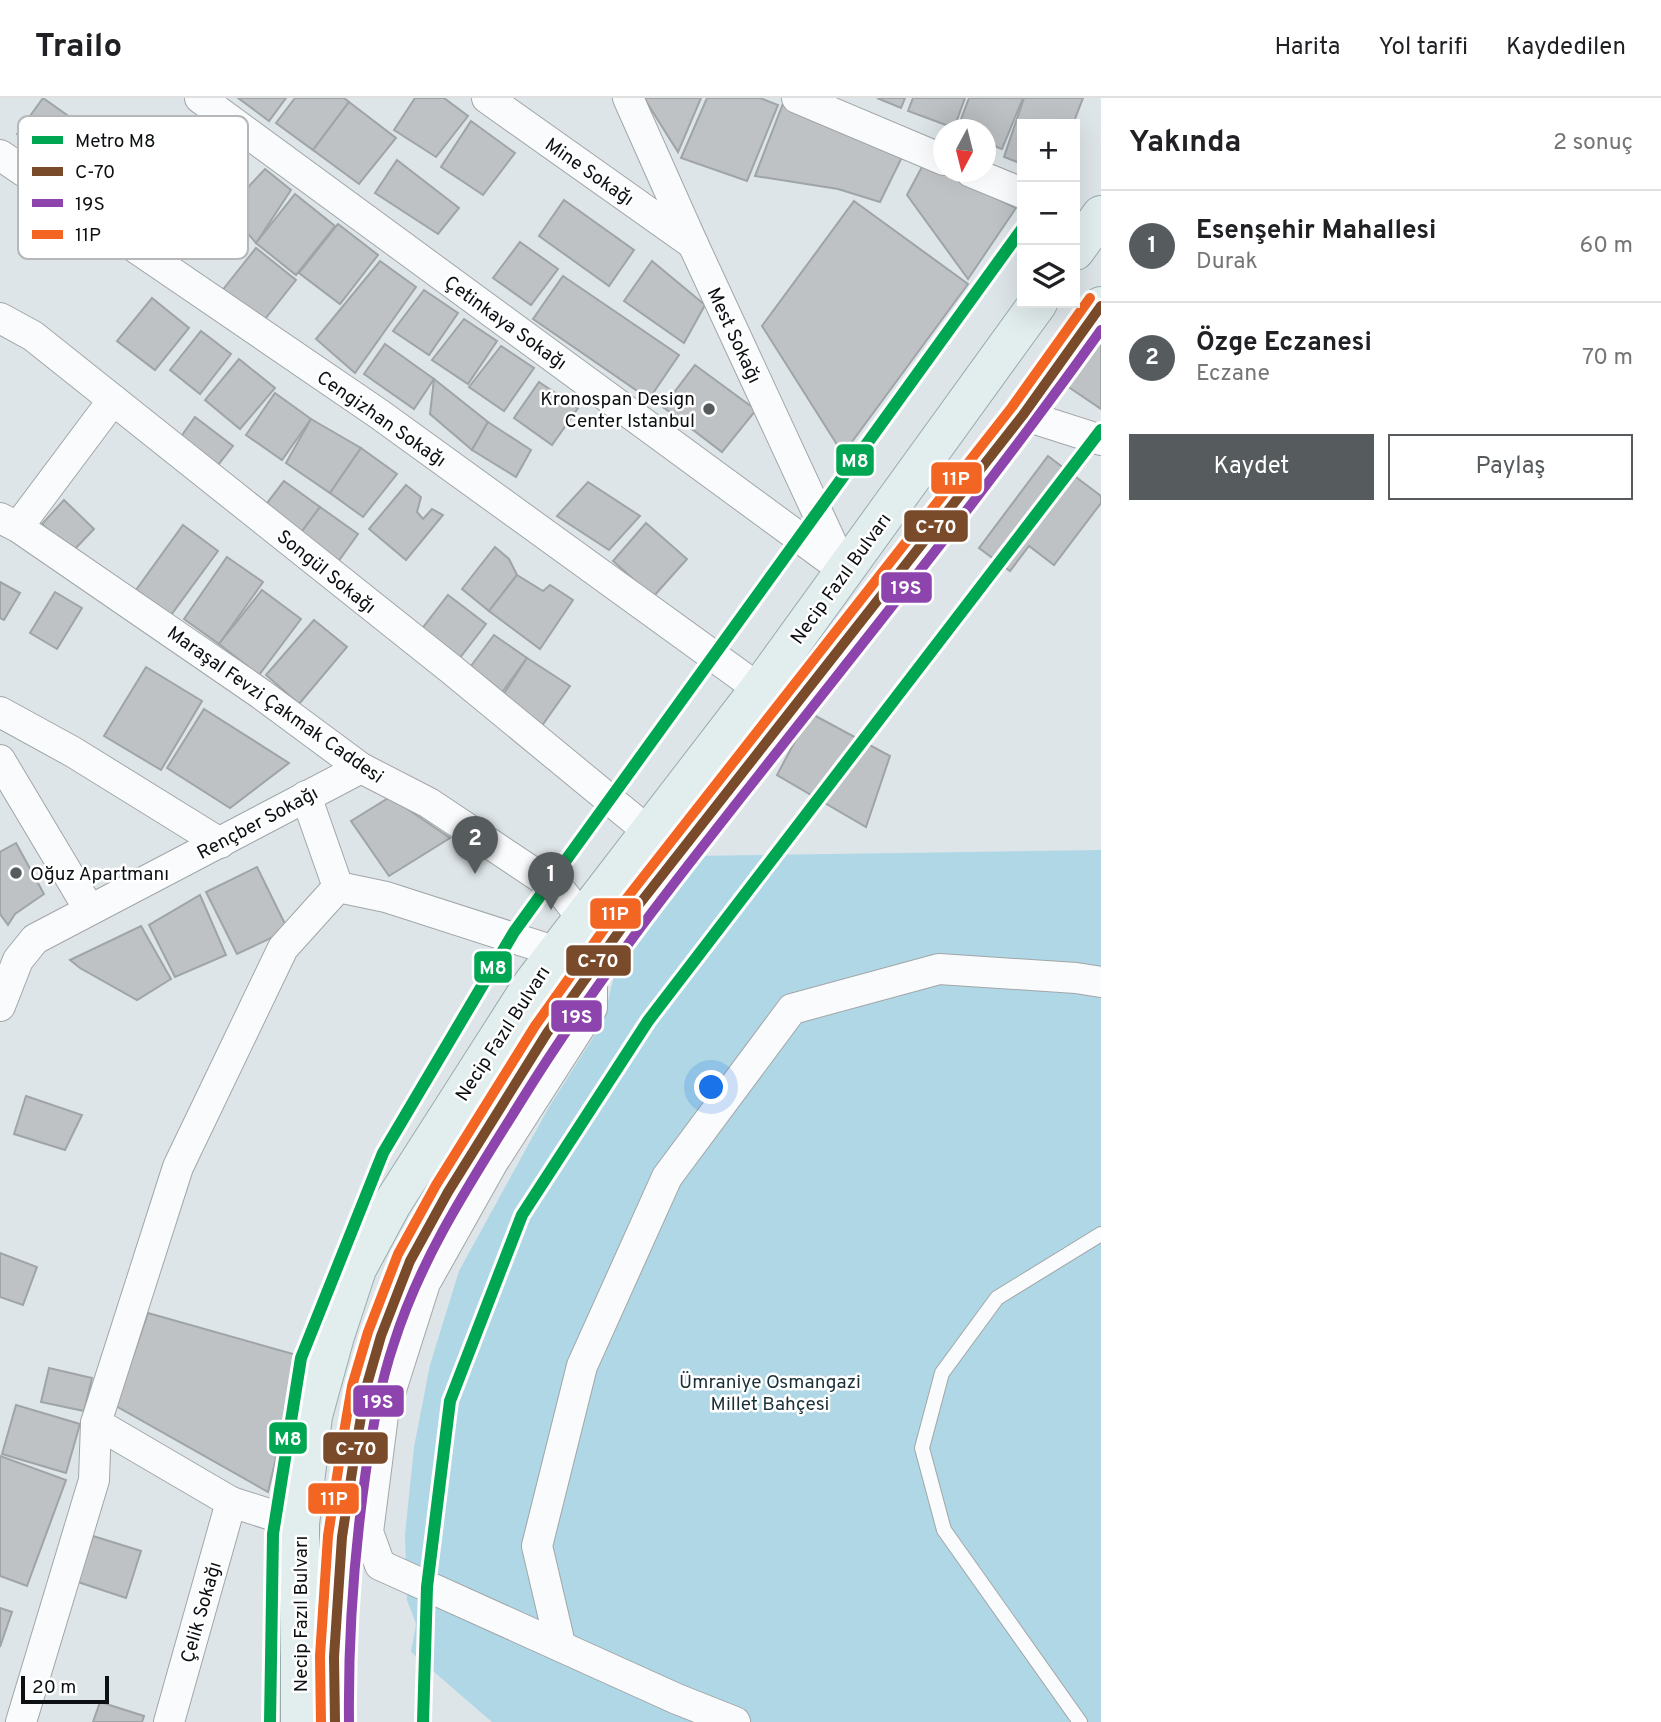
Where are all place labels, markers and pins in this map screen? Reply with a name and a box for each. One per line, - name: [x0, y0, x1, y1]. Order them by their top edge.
- place label: Kronospan Design Center Istanbul: [540, 388, 695, 434]
- marker: Kronospan Design Center Istanbul: [701, 401, 717, 417]
- pin: 2: [452, 816, 498, 874]
- pin: 1: [528, 852, 574, 910]
- place label: Oğuz Apartmanı: [30, 863, 169, 887]
- marker: Oğuz Apartmanı: [8, 865, 24, 881]

